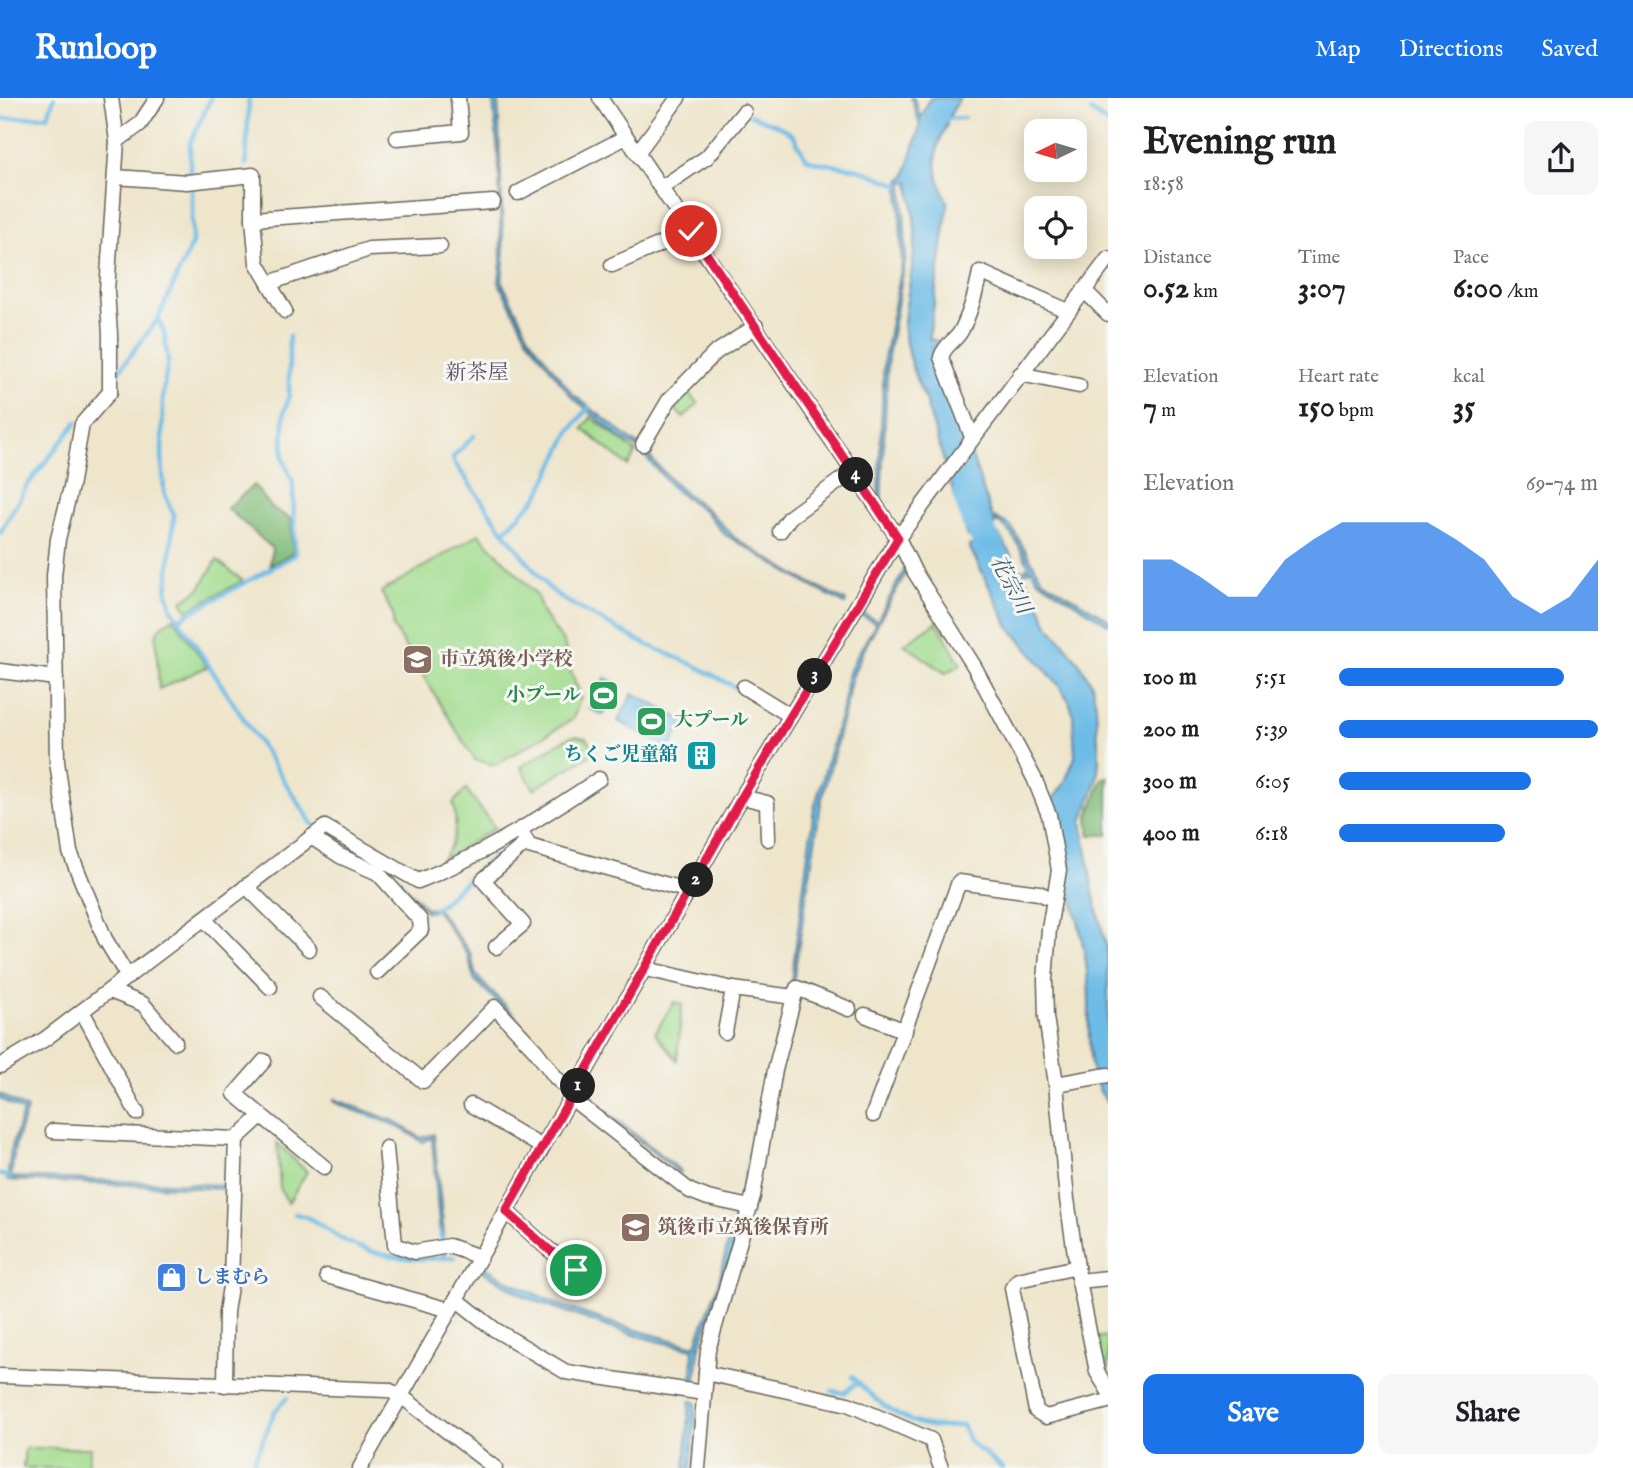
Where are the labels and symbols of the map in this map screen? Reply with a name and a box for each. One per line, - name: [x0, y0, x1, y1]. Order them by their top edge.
- north arrow: [1024, 119, 1087, 182]
- pin: [661, 201, 721, 261]
- district label: 新茶屋: [446, 360, 509, 387]
- pin: 4: [838, 458, 874, 492]
- water label: 花宗川: [983, 551, 1038, 621]
- school or university icon: 市立筑後小学校: [400, 643, 434, 677]
- place label: 市立筑後小学校: [440, 648, 573, 672]
- pin: 3: [798, 658, 832, 694]
- sports icon: 小プール: [587, 679, 621, 713]
- place label: 小プール: [506, 684, 581, 708]
- sports icon: 大プール: [634, 704, 668, 738]
- place label: 大プール: [674, 709, 749, 733]
- building icon: ちくご児童舘: [684, 738, 718, 772]
- place label: ちくご児童舘: [564, 743, 678, 767]
- pin: 2: [678, 862, 714, 898]
- pin: 1: [560, 1068, 596, 1104]
- school or university icon: 筑後市立筑後保育所: [618, 1211, 652, 1245]
- place label: 筑後市立筑後保育所: [658, 1216, 829, 1240]
- pin: [546, 1240, 606, 1300]
- shop icon: しまむら: [154, 1261, 188, 1295]
- place label: しまむら: [194, 1266, 270, 1290]

